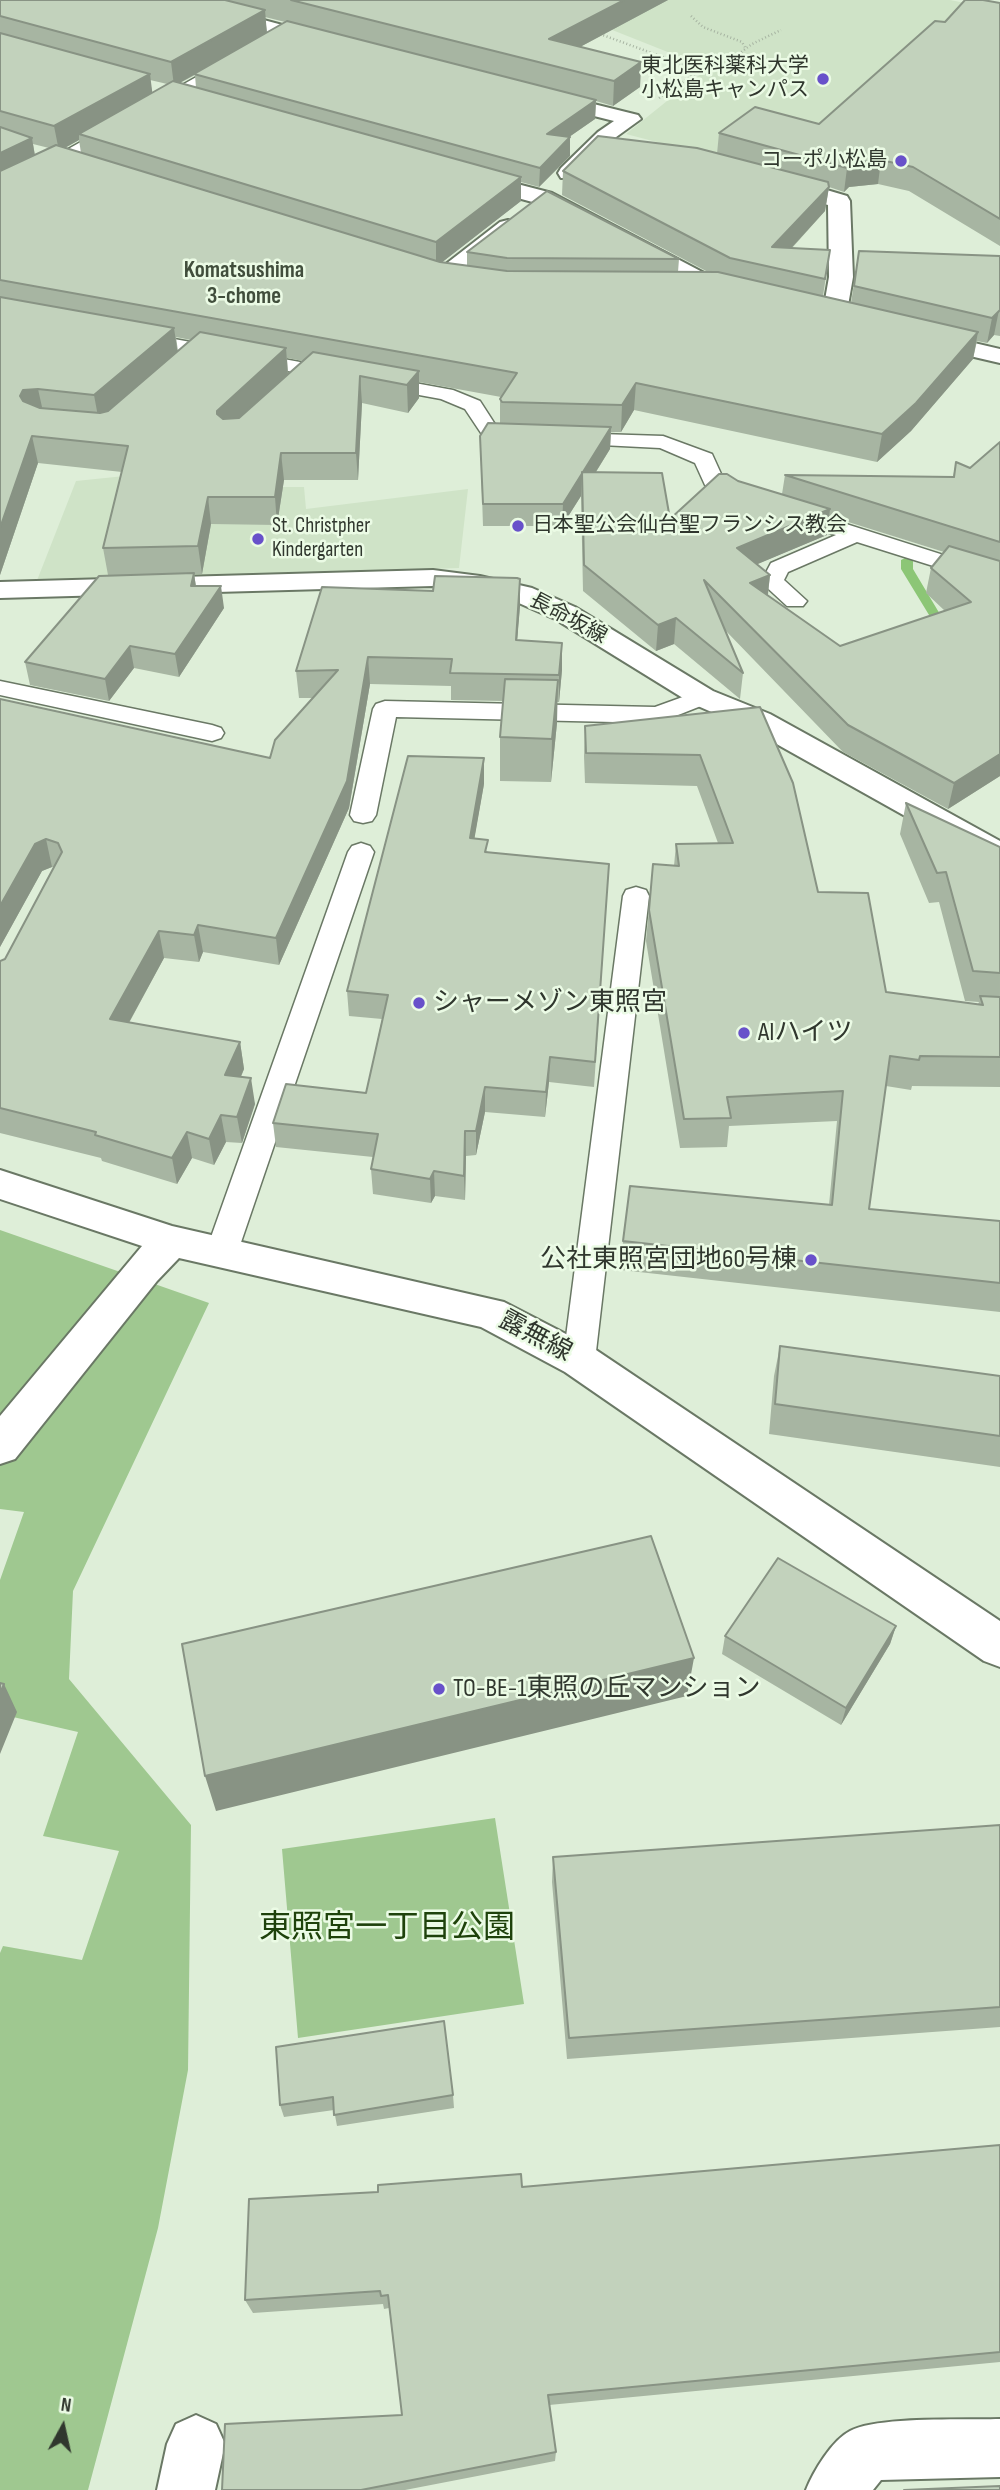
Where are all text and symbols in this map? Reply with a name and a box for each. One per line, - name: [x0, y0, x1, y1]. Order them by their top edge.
- place label: 東北医科薬科大学 小松島キャンパス: [641, 54, 809, 104]
- marker: 東北医科薬科大学 小松島キャンパス: [815, 71, 831, 87]
- place label: コーポ小松島: [761, 148, 887, 174]
- marker: コーポ小松島: [893, 153, 909, 169]
- district label: Komatsushima 3-chome: [184, 257, 304, 311]
- place label: 日本聖公会仙台聖フランシス教会: [532, 513, 847, 539]
- place label: St. Christpher Kindergarten: [272, 514, 370, 564]
- marker: 日本聖公会仙台聖フランシス教会: [510, 518, 526, 534]
- marker: St. Christpher Kindergarten: [250, 531, 266, 547]
- street label: 長命坂線: [525, 588, 611, 650]
- place label: シャーメゾン東照宮: [433, 987, 667, 1019]
- marker: シャーメゾン東照宮: [411, 995, 427, 1011]
- place label: AIハイツ: [758, 1017, 852, 1049]
- marker: AIハイツ: [736, 1025, 752, 1041]
- place label: 公社東照宮団地60号棟: [540, 1244, 797, 1276]
- marker: 公社東照宮団地60号棟: [803, 1252, 819, 1268]
- street label: 露無線: [493, 1305, 577, 1369]
- place label: TO-BE-1東照の丘マンション: [453, 1673, 760, 1705]
- marker: TO-BE-1東照の丘マンション: [431, 1681, 447, 1697]
- park label: 東照宮一丁目公園: [259, 1910, 515, 1948]
- north arrow: [28, 2392, 98, 2462]
- text: N: [59, 2394, 73, 2418]

